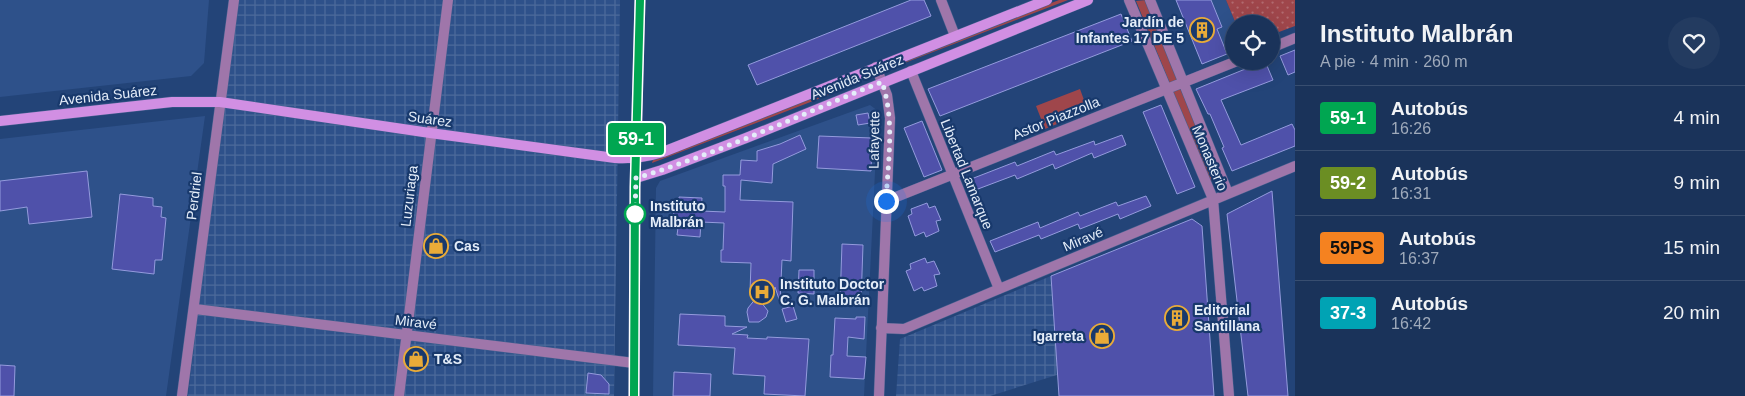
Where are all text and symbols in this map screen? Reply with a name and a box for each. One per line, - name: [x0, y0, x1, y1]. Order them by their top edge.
- place label: Jardín de Infantes 17 DE 5: [1076, 14, 1184, 46]
- map controls: [1225, 15, 1280, 70]
- button: locate: [1225, 15, 1280, 70]
- building icon: Jardín de Infantes 17 DE 5: [1189, 17, 1215, 43]
- button: heart: [1668, 17, 1720, 69]
- text: Instituto Malbrán: [1320, 20, 1513, 47]
- street label: Avenida Suárez: [808, 51, 906, 103]
- text: A pie · 4 min · 260 m: [1320, 53, 1468, 70]
- street label: Avenida Suárez: [58, 82, 158, 108]
- street label: Astor Piazzolla: [1010, 93, 1102, 143]
- text: Autobús: [1391, 98, 1468, 119]
- text: 4 min: [1674, 107, 1720, 128]
- street label: Suárez: [407, 108, 453, 130]
- text: 59-1: [1330, 108, 1366, 128]
- street label: Lafayette: [865, 111, 883, 169]
- street label: Libertad Lamarque: [938, 117, 997, 232]
- text: 16:26: [1391, 120, 1431, 137]
- line badge: 59-1: [601, 123, 671, 155]
- street label: Monasterio: [1189, 123, 1231, 193]
- text: 59-1: [618, 129, 654, 149]
- text: Autobús: [1391, 163, 1468, 184]
- street label: Luzuriaga: [397, 164, 421, 227]
- street label: Perdriel: [183, 171, 205, 221]
- text: 9 min: [1674, 172, 1720, 193]
- text: 59-2: [1330, 173, 1366, 193]
- text: 16:31: [1391, 185, 1431, 202]
- your location: [874, 189, 899, 214]
- place label: Instituto Malbrán: [650, 198, 705, 230]
- marker: Instituto Malbrán: [624, 203, 646, 225]
- street label: Miravé: [1061, 223, 1106, 255]
- text: Autobús: [1399, 228, 1476, 249]
- shop icon: Cas: [423, 233, 449, 259]
- text: 15 min: [1663, 237, 1720, 258]
- place label: Cas: [454, 238, 480, 254]
- text: 59PS: [1330, 238, 1374, 258]
- text: 16:37: [1399, 250, 1439, 267]
- place label: Instituto Doctor C. G. Malbrán: [780, 276, 885, 308]
- hospital icon: Instituto Doctor C. G. Malbrán: [749, 279, 775, 305]
- text: Autobús: [1391, 293, 1468, 314]
- place label: Editorial Santillana: [1194, 302, 1260, 334]
- text: 20 min: [1663, 302, 1720, 323]
- text: 37-3: [1330, 303, 1366, 323]
- building icon: Editorial Santillana: [1164, 305, 1190, 331]
- street label: Miravé: [394, 311, 438, 333]
- text: 16:42: [1391, 315, 1431, 332]
- shop icon: Igarreta: [1089, 323, 1115, 349]
- place label: Igarreta: [1033, 328, 1084, 344]
- shop icon: T&S: [403, 346, 429, 372]
- place label: T&S: [434, 351, 462, 367]

